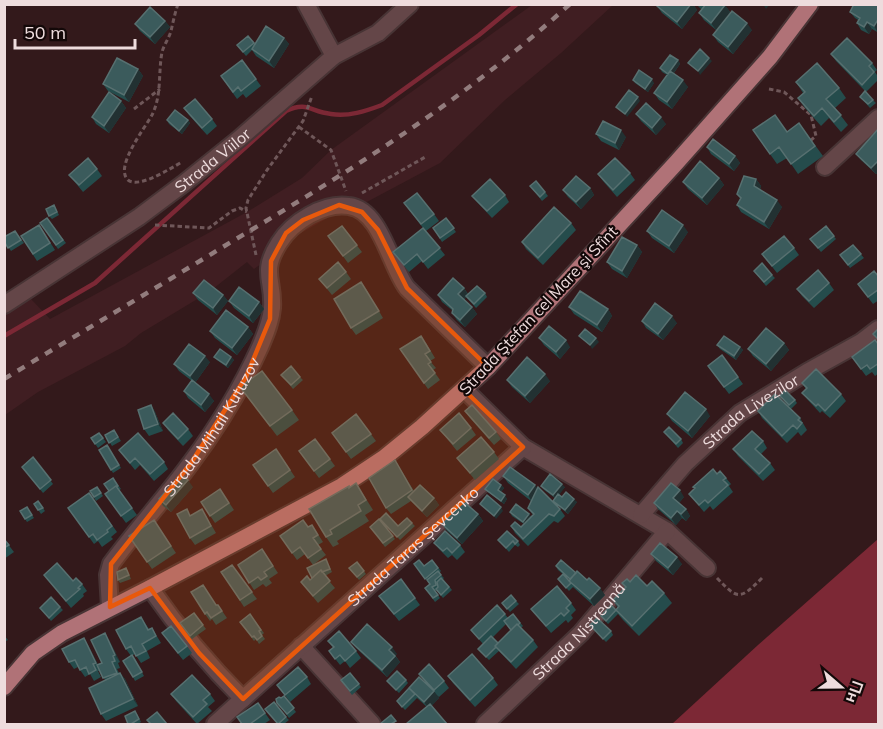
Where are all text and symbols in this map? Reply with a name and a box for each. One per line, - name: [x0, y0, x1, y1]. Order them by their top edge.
- scale bar: [15, 12, 135, 50]
- text: 50 m: [24, 21, 66, 44]
- street label: Strada Viilor: [171, 123, 255, 197]
- street label: Strada Ştefan cel Mare şi Sfînt: [455, 221, 622, 398]
- street label: Strada Mihail Kutuzov: [159, 353, 264, 500]
- street label: Strada Livezilor: [698, 369, 803, 453]
- street label: Strada Taras Șevcenko: [343, 482, 483, 610]
- street label: Strada Nistreană: [528, 578, 629, 684]
- north arrow: [811, 657, 871, 717]
- text: Пн: [842, 678, 868, 706]

